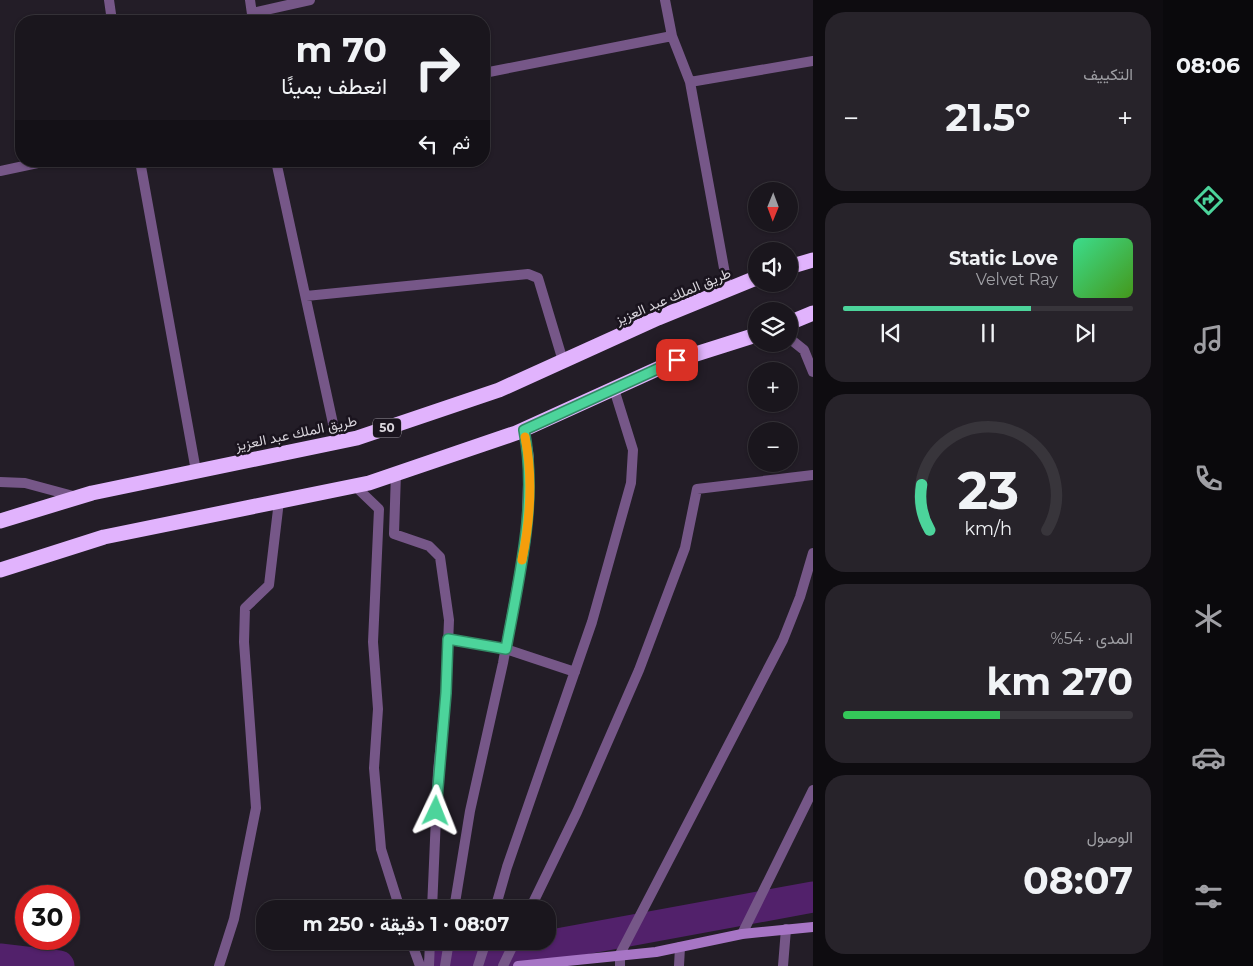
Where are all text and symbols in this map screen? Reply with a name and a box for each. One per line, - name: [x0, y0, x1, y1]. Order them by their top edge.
- text: 70 m: [296, 28, 387, 71]
- icon: right: [405, 35, 470, 100]
- text: 08:06: [1176, 52, 1240, 79]
- text: التكييف: [1083, 65, 1133, 84]
- text: انعطف يمينًا: [281, 73, 387, 100]
- text: 21.5°: [945, 94, 1031, 141]
- text: −: [843, 101, 859, 135]
- text: +: [1117, 101, 1133, 135]
- icon: left: [414, 130, 442, 158]
- text: ثم: [452, 131, 470, 154]
- north arrow: [748, 182, 798, 232]
- map controls: [748, 182, 798, 472]
- icon: directions: [1191, 183, 1226, 218]
- button: sound: [748, 242, 798, 292]
- text: Static Love: [949, 247, 1058, 270]
- street label: طريق الملك عبد العزيز: [612, 264, 733, 329]
- text: Velvet Ray: [976, 270, 1058, 289]
- button: layers: [748, 302, 798, 352]
- icon: previous: [877, 319, 905, 347]
- icon: pause: [974, 319, 1002, 347]
- icon: next: [1071, 319, 1099, 347]
- icon: music: [1191, 322, 1226, 357]
- pin: [656, 339, 698, 381]
- icon: arrive: [663, 346, 691, 374]
- button: +: [748, 362, 798, 412]
- street label: طريق الملك عبد العزيز: [233, 411, 358, 455]
- road number: 50: [373, 418, 401, 438]
- button: −: [748, 422, 798, 472]
- text: 23: [957, 459, 1019, 522]
- icon: phone: [1191, 461, 1226, 496]
- text: km/h: [964, 518, 1012, 539]
- icon: climate: [1191, 601, 1226, 636]
- text: المدى · 54%: [1050, 629, 1133, 648]
- text: 270 km: [987, 658, 1133, 705]
- icon: car: [1191, 740, 1226, 775]
- position arrow: [409, 784, 461, 836]
- text: الوصول: [1087, 828, 1133, 847]
- text: 08:07: [1023, 857, 1133, 904]
- icon: filters: [1191, 879, 1226, 914]
- speed limit sign: 30: [15, 885, 80, 950]
- text: 08:07 · 1 دقيقة · 250 m: [303, 913, 509, 936]

